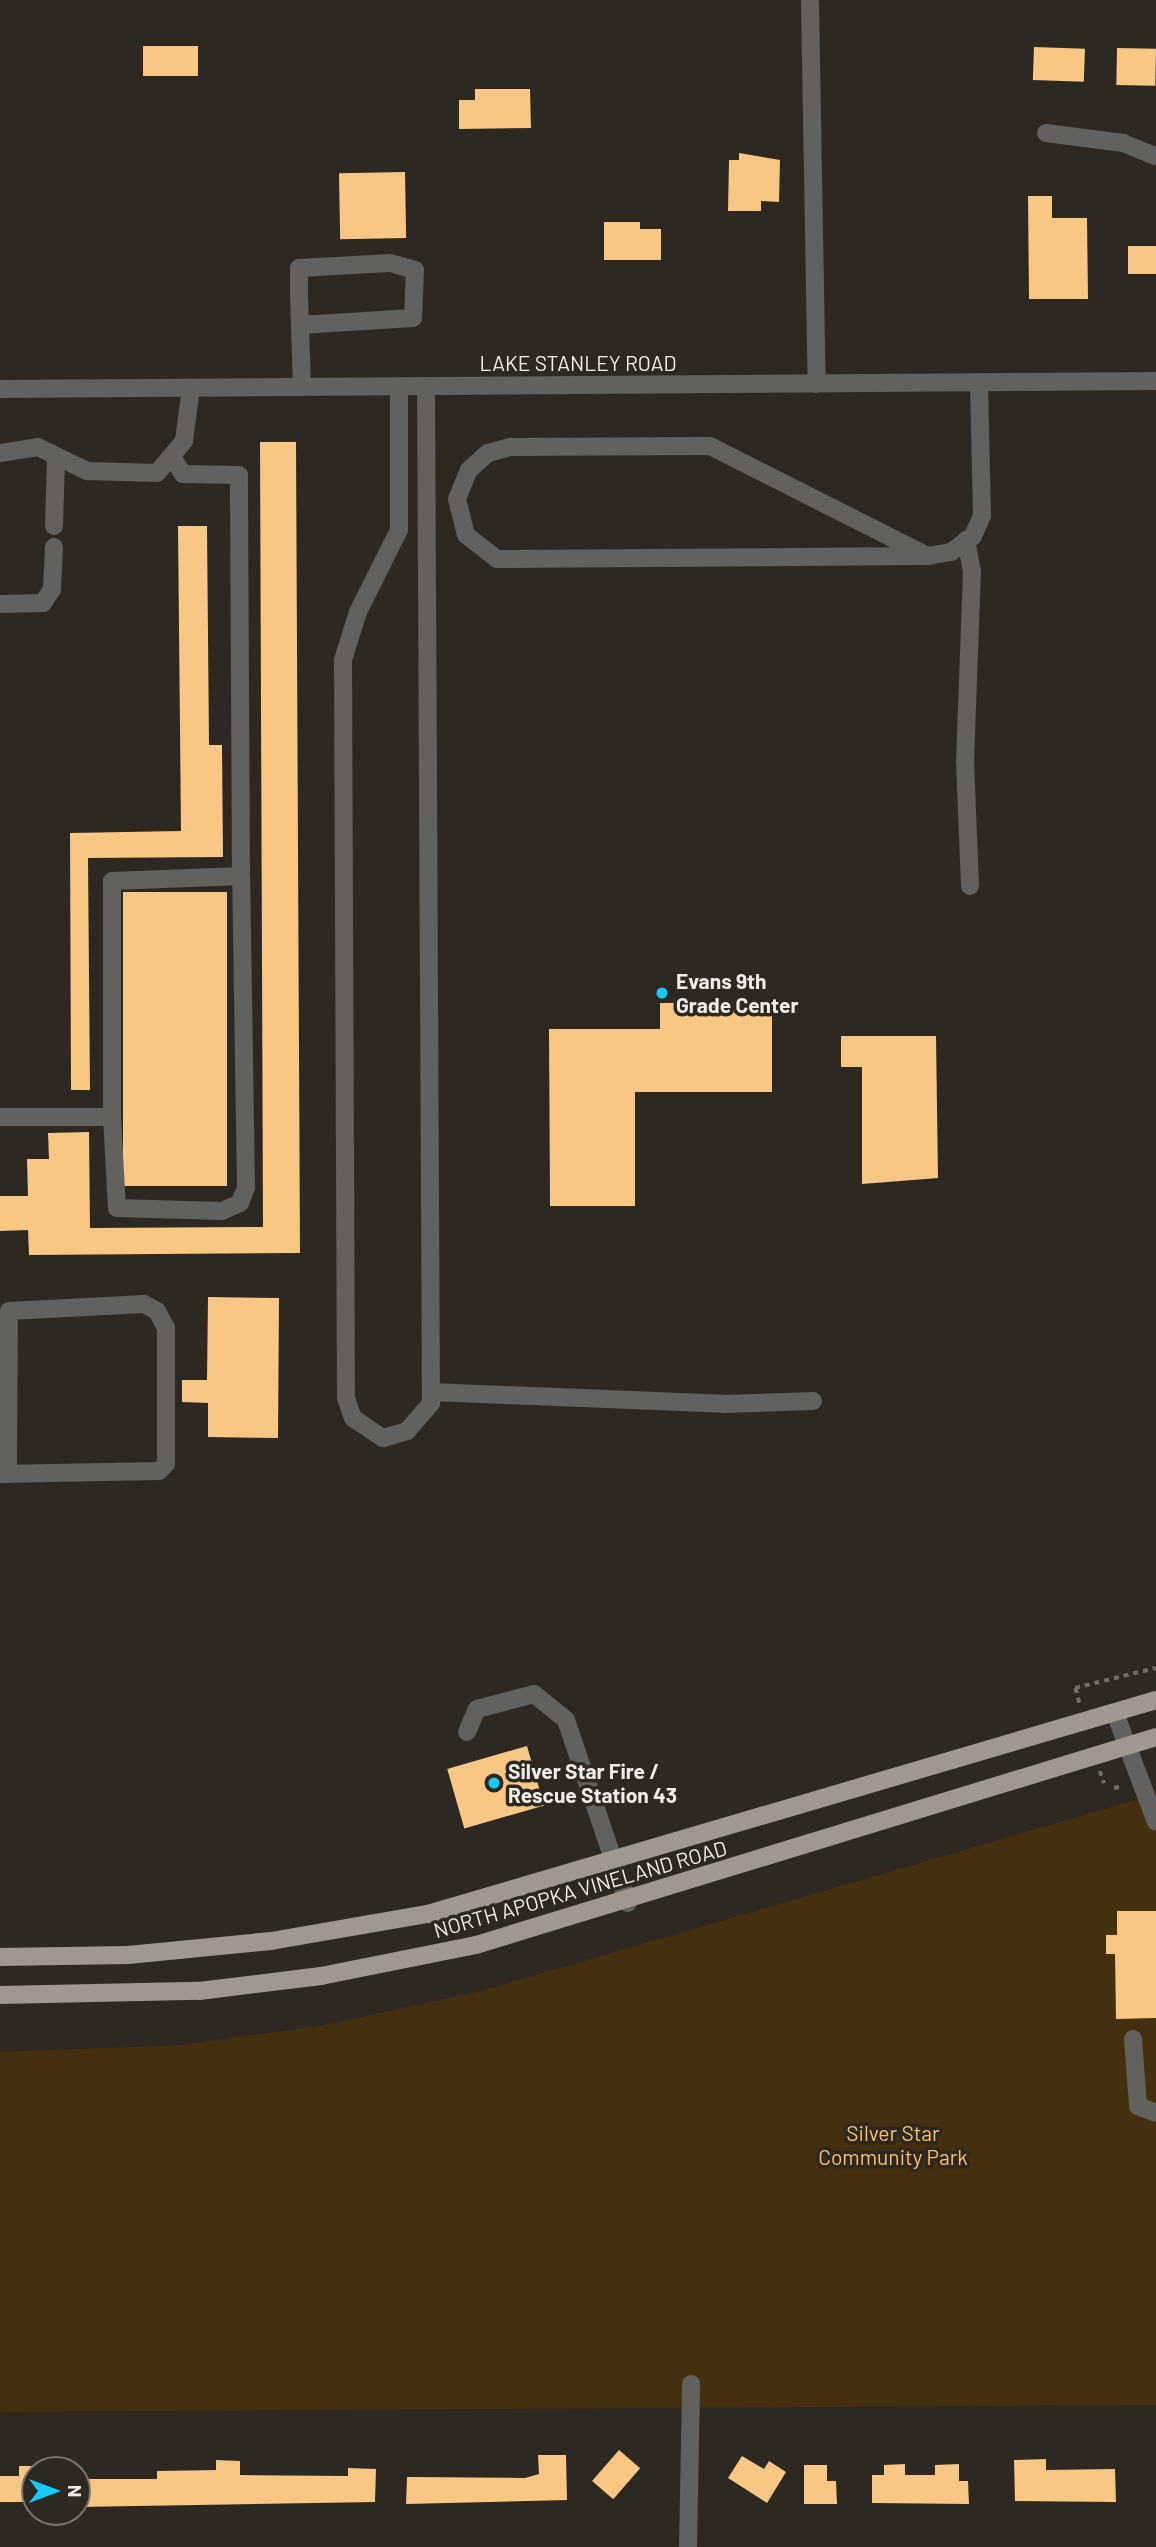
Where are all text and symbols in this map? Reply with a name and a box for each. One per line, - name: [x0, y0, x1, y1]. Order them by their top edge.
- street label: LAKE STANLEY ROAD: [479, 350, 677, 376]
- place label: Evans 9th Grade Center: [676, 968, 798, 1018]
- marker: Evans 9th Grade Center: [654, 985, 670, 1001]
- place label: Silver Star Fire / Rescue Station 43: [508, 1758, 677, 1808]
- marker: Silver Star Fire / Rescue Station 43: [486, 1775, 502, 1791]
- street label: NORTH APOPKA VINELAND ROAD: [431, 1835, 729, 1943]
- park label: Silver Star Community Park: [818, 2120, 968, 2170]
- north arrow: [21, 2456, 91, 2526]
- text: N: [64, 2485, 87, 2497]

